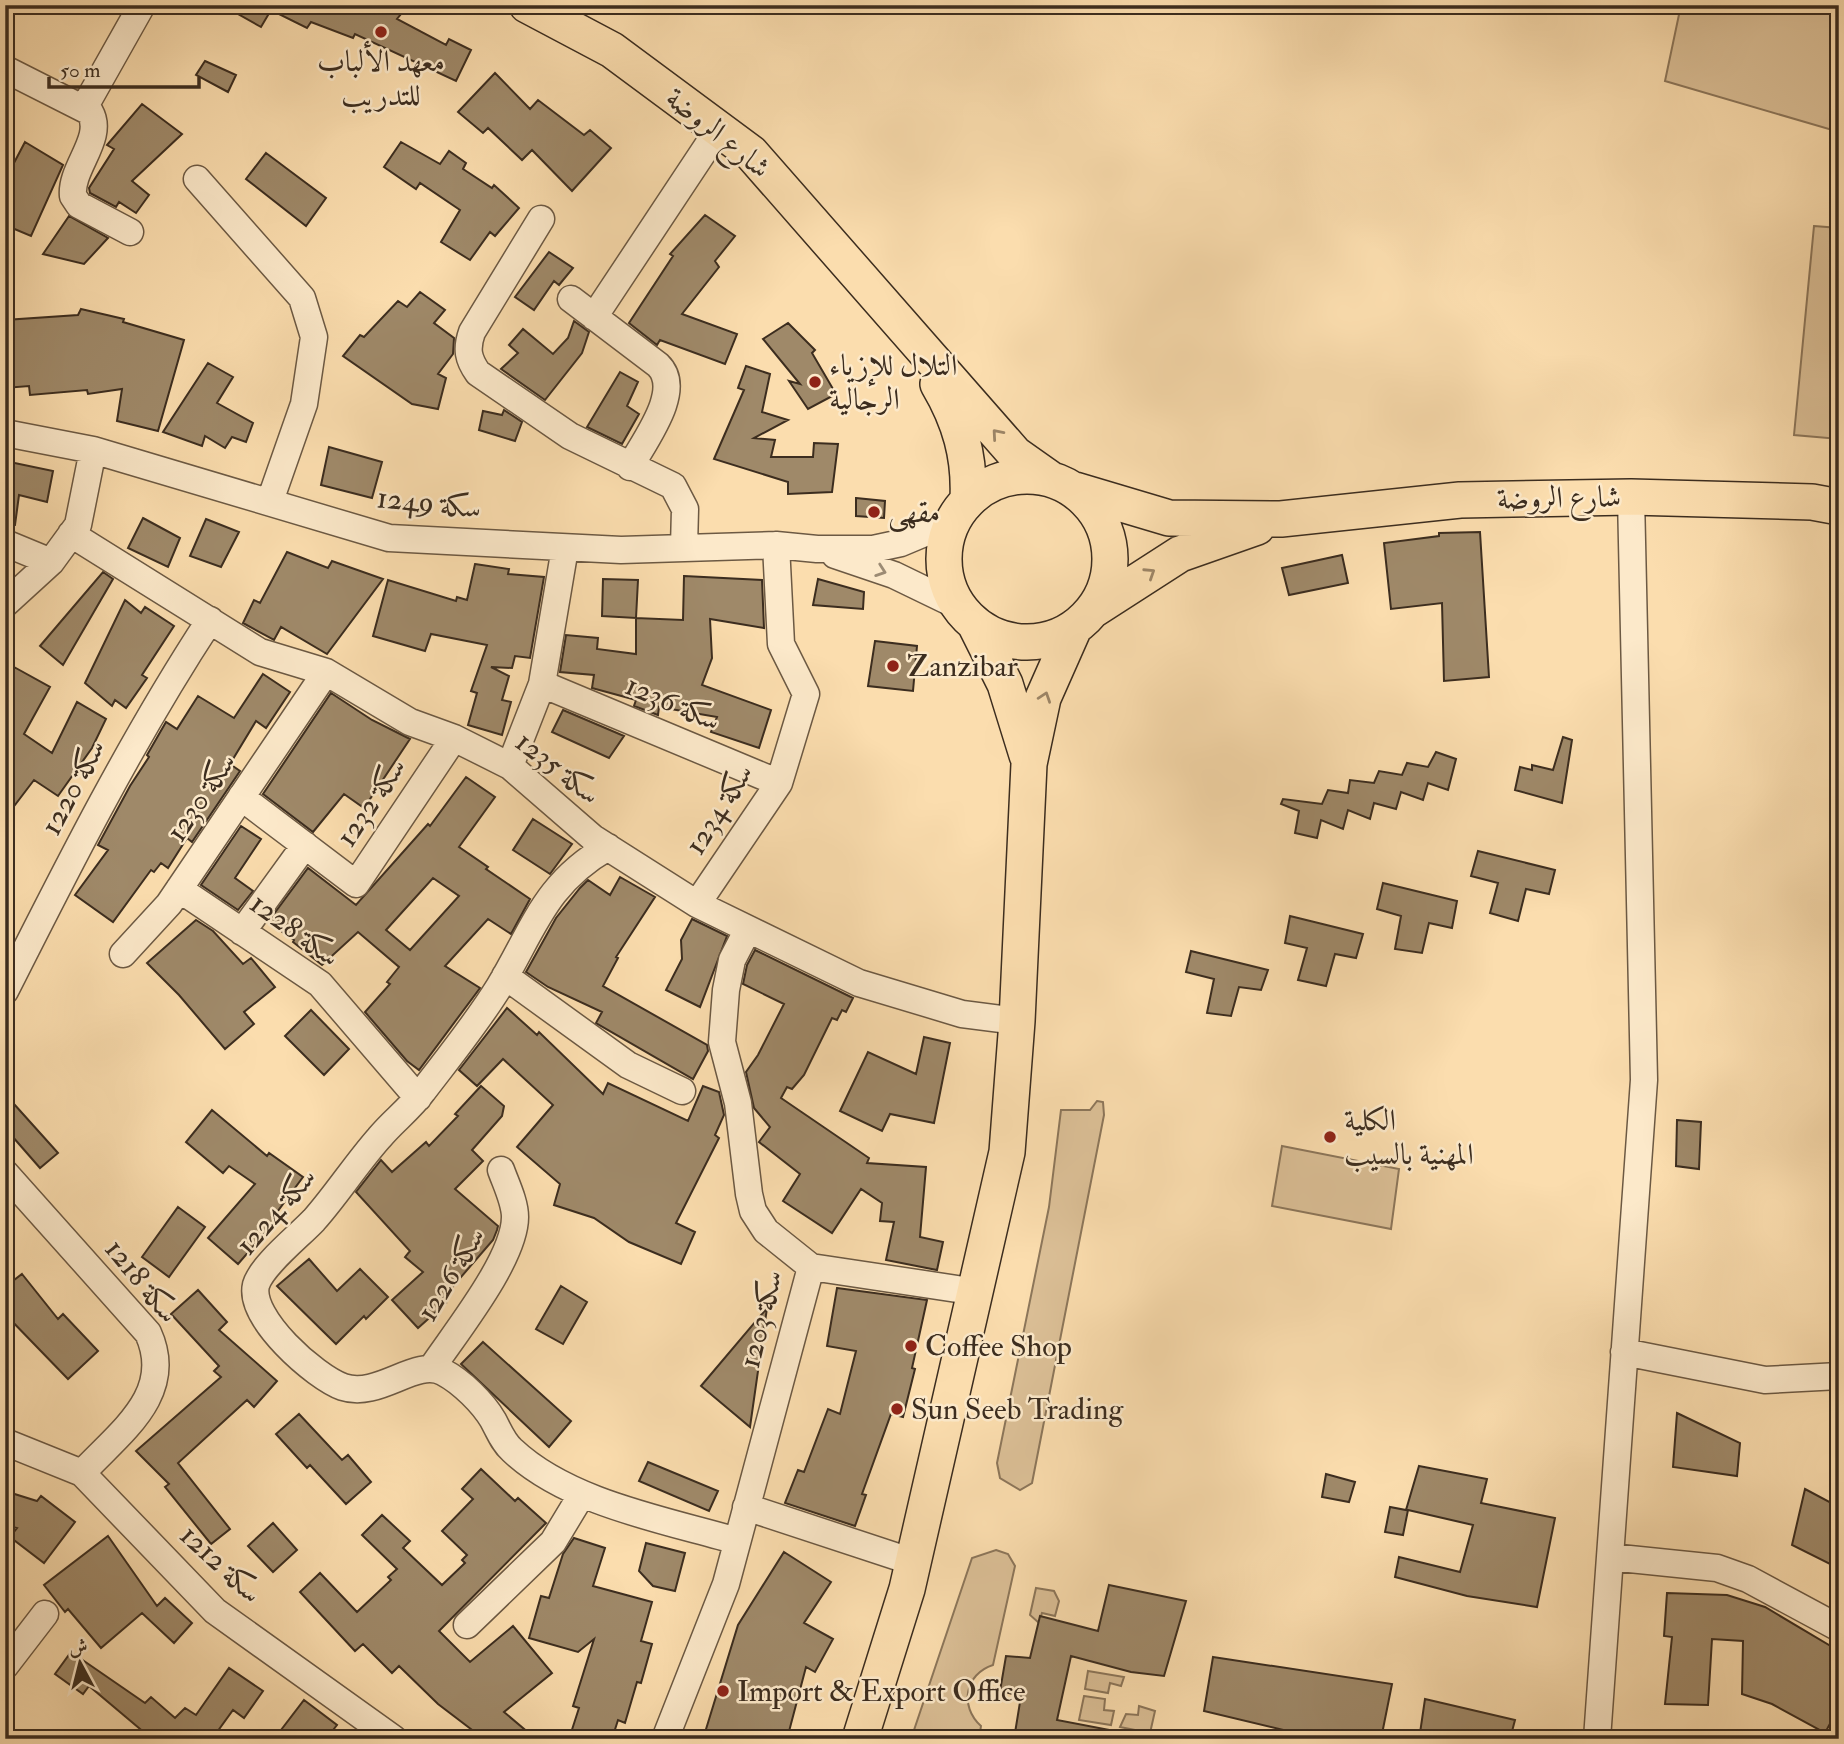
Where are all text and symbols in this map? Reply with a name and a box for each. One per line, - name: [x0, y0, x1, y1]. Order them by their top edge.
- marker: معهد الألباب للتدريب: [373, 24, 389, 40]
- place label: معهد الألباب للتدريب: [317, 40, 445, 114]
- scale bar: [49, 46, 200, 90]
- text: 50 m: [60, 57, 101, 84]
- street label: شارع الروضة: [654, 79, 778, 191]
- place label: التلال للإزياء الرجالية: [829, 347, 958, 418]
- marker: التلال للإزياء الرجالية: [807, 374, 823, 390]
- one-way arrow: [993, 429, 1005, 442]
- street label: شارع الروضة: [1496, 478, 1622, 524]
- street label: سكة 1249: [375, 479, 483, 527]
- place label: مقهى: [888, 494, 940, 532]
- marker: مقهى: [866, 504, 882, 520]
- one-way arrow: [875, 563, 887, 577]
- one-way arrow: [1143, 569, 1156, 582]
- place label: Zanzibar: [907, 648, 1018, 685]
- marker: Zanzibar: [885, 658, 901, 674]
- street label: سكة 1236: [620, 666, 726, 740]
- one-way arrow: [1037, 692, 1051, 704]
- street label: سكة 1235: [508, 723, 608, 813]
- street label: سكة 1220: [32, 732, 114, 842]
- street label: سكة 1230: [158, 745, 244, 849]
- street label: سكة 1232: [328, 750, 414, 854]
- street label: سكة 1234: [677, 756, 761, 862]
- street label: سكة 1228: [243, 885, 347, 975]
- place label: الكلية المهنية بالسيب: [1344, 1102, 1474, 1173]
- marker: الكلية المهنية بالسيب: [1322, 1129, 1338, 1145]
- street label: سكة 1224: [228, 1159, 324, 1263]
- street label: سكة 1226: [408, 1220, 494, 1328]
- street label: سكة 1218: [97, 1231, 187, 1331]
- street label: سكة 1203: [731, 1266, 791, 1372]
- place label: Coffee Shop: [925, 1328, 1072, 1365]
- marker: Coffee Shop: [903, 1338, 919, 1354]
- place label: Sun Seeb Trading: [911, 1391, 1124, 1428]
- marker: Sun Seeb Trading: [889, 1401, 905, 1417]
- street label: سكة 1212: [172, 1517, 270, 1611]
- north arrow: [46, 1628, 116, 1698]
- text: ش: [67, 1634, 89, 1660]
- place label: Import & Export Office: [737, 1673, 1026, 1710]
- marker: Import & Export Office: [715, 1683, 731, 1699]

